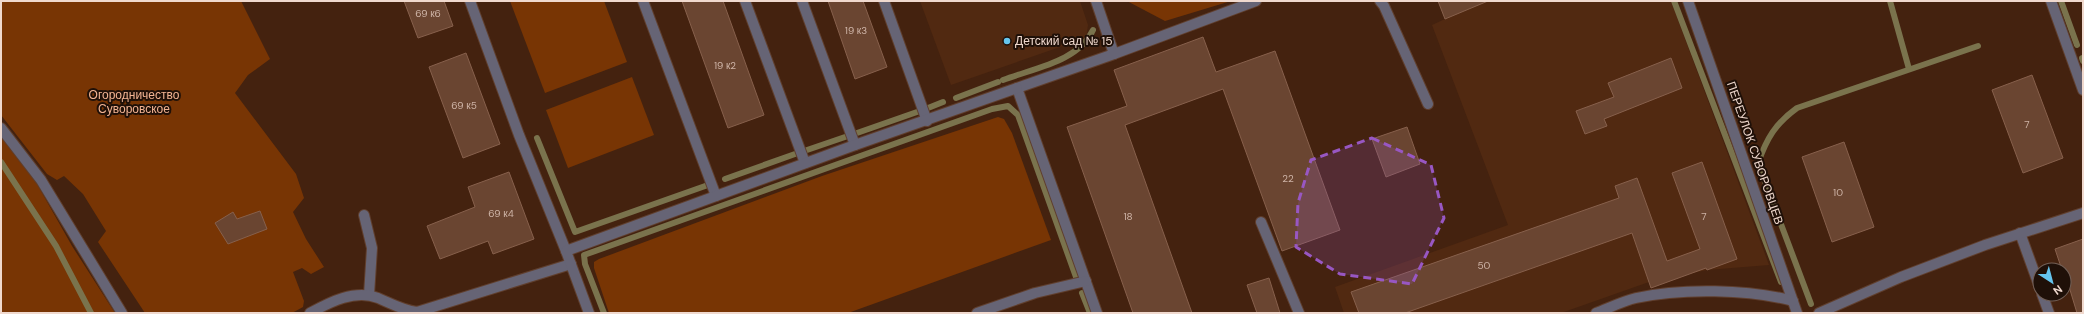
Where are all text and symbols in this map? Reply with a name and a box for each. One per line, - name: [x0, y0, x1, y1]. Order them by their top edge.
- house number: 69 к6: [415, 7, 441, 20]
- house number: 19 к3: [845, 24, 867, 37]
- place label: Детский сад № 15: [1015, 33, 1113, 49]
- marker: Детский сад № 15: [1002, 36, 1012, 46]
- house number: 19 к2: [714, 59, 736, 72]
- street label: ПЕРЕУЛОК СУВОРОВЦЕВ: [1723, 79, 1787, 227]
- park label: Огородничество Суворовское: [89, 87, 180, 117]
- house number: 69 к5: [451, 99, 477, 112]
- house number: 7: [2024, 118, 2030, 131]
- house number: 22: [1282, 172, 1294, 185]
- house number: 10: [1833, 186, 1843, 199]
- house number: 69 к4: [488, 207, 514, 220]
- house number: 18: [1123, 210, 1133, 223]
- house number: 7: [1701, 210, 1707, 223]
- house number: 50: [1478, 259, 1491, 272]
- north arrow: [2032, 262, 2072, 302]
- text: N: [2051, 282, 2065, 298]

